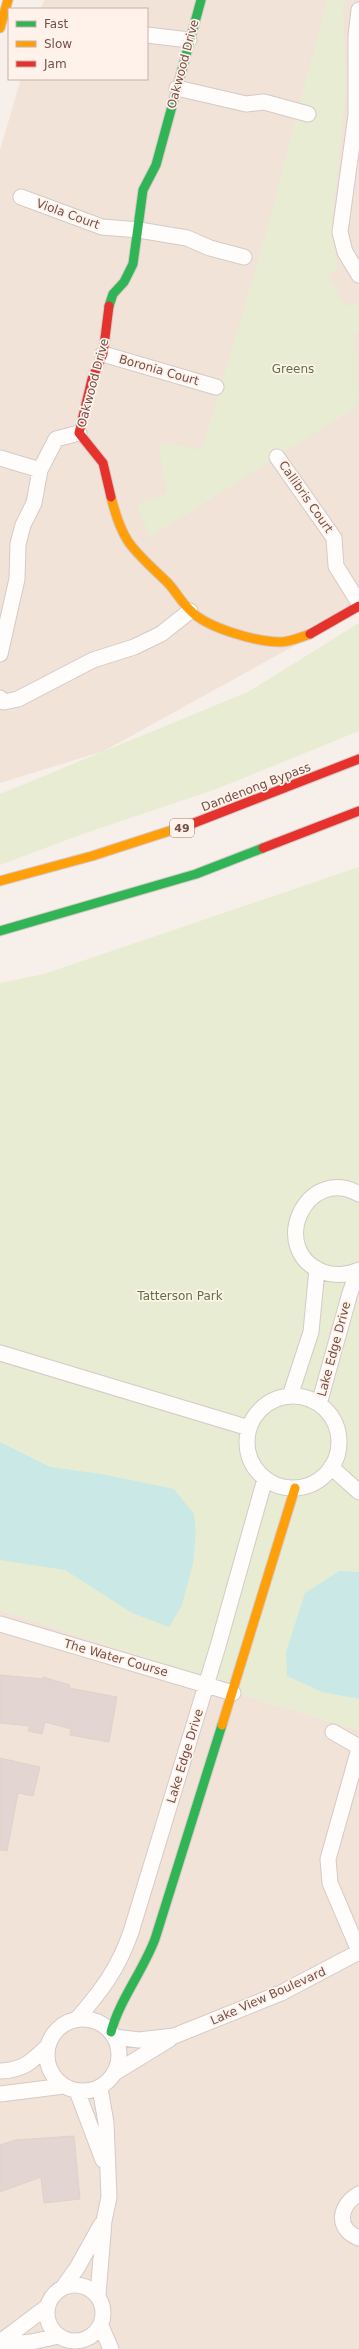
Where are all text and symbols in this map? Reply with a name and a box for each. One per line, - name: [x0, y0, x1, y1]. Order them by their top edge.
- legend: [8, 8, 148, 80]
- text: Fast: [44, 17, 68, 31]
- street label: Oakwood Drive: [164, 18, 202, 110]
- text: Slow: [44, 37, 72, 51]
- text: Jam: [43, 57, 67, 71]
- street label: Viola Court: [35, 196, 102, 232]
- street label: Oakwood Drive: [74, 337, 112, 429]
- street label: Boronia Court: [117, 352, 201, 388]
- park label: Greens: [272, 362, 314, 376]
- street label: Callibris Court: [276, 458, 336, 536]
- street label: Dandenong Bypass: [199, 760, 313, 814]
- road number: 49: [170, 819, 194, 837]
- park label: Tatterson Park: [136, 1289, 223, 1303]
- street label: Lake Edge Drive: [315, 1300, 353, 1398]
- street label: The Water Course: [62, 1636, 170, 1680]
- street label: Lake Edge Drive: [164, 1707, 206, 1805]
- street label: Lake View Boulevard: [208, 1964, 328, 2028]

